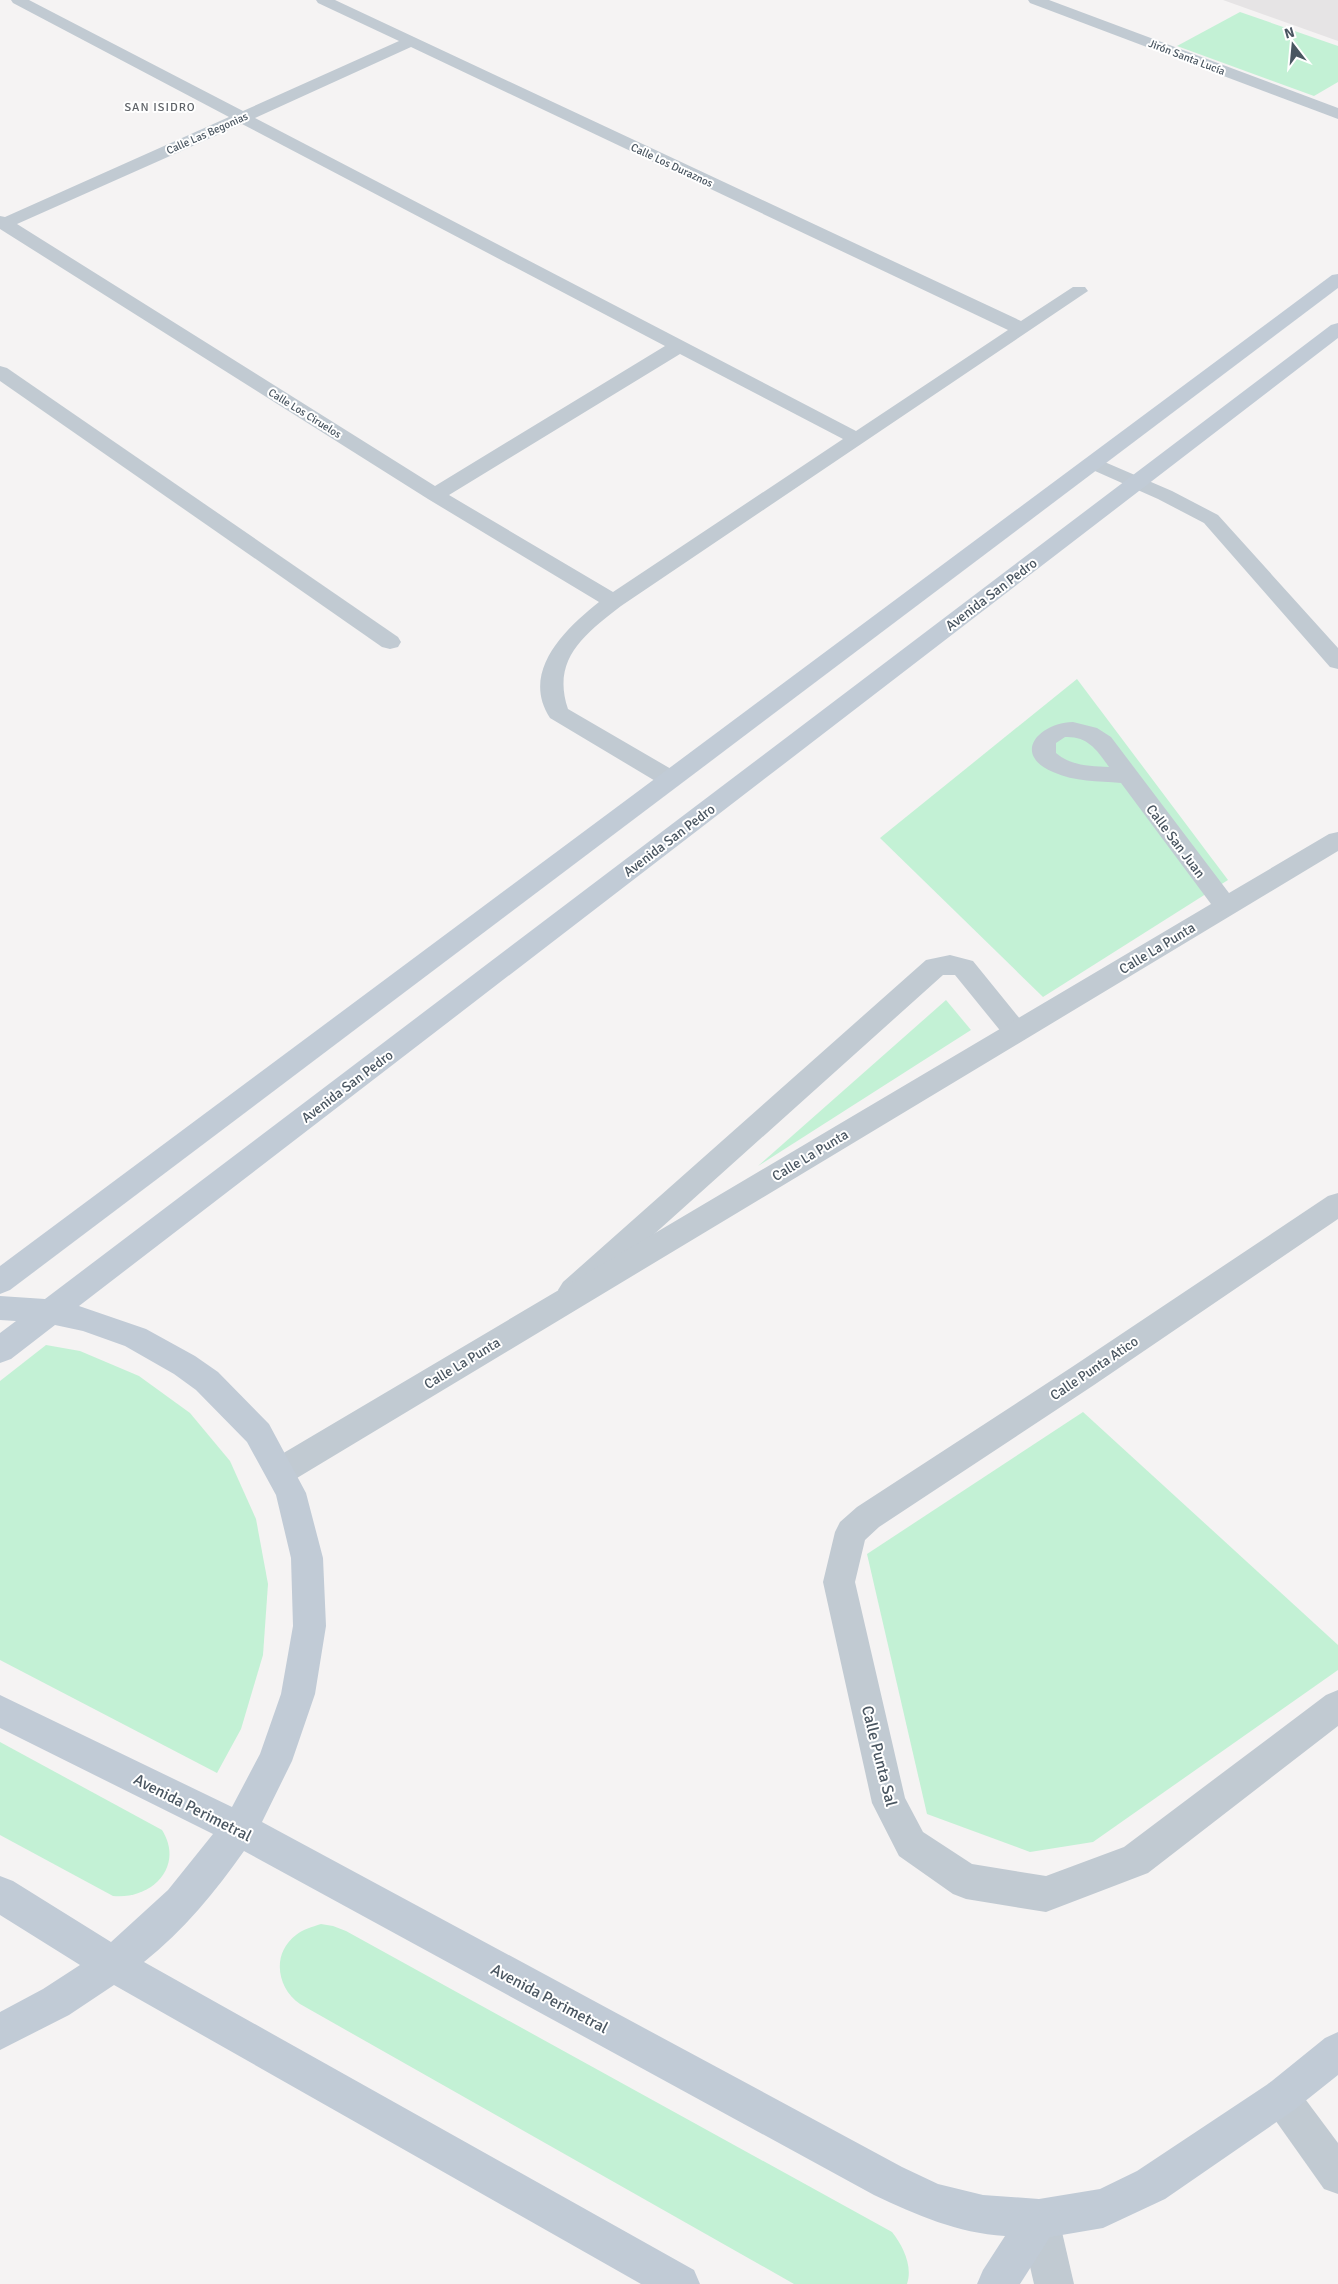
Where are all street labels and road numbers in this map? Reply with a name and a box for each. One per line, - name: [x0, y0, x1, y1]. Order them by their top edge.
- street label: Jirón Santa Lucía: [1147, 37, 1227, 78]
- street label: Calle Las Begonias: [164, 110, 250, 157]
- street label: Calle Los Duraznos: [629, 141, 715, 190]
- street label: Calle Los Ciruelos: [266, 386, 344, 441]
- street label: Avenida San Pedro: [942, 554, 1040, 634]
- street label: Avenida San Pedro: [620, 800, 718, 880]
- street label: Calle San Juan: [1142, 801, 1209, 881]
- street label: Calle La Punta: [1116, 919, 1198, 978]
- street label: Avenida San Pedro: [298, 1046, 396, 1126]
- street label: Calle La Punta: [769, 1126, 851, 1185]
- street label: Calle Punta Atico: [1047, 1333, 1142, 1404]
- street label: Calle La Punta: [421, 1334, 503, 1393]
- street label: Calle Punta Sal: [857, 1704, 901, 1809]
- street label: Avenida Perimetral: [130, 1769, 255, 1846]
- street label: Avenida Perimetral: [487, 1960, 612, 2038]

